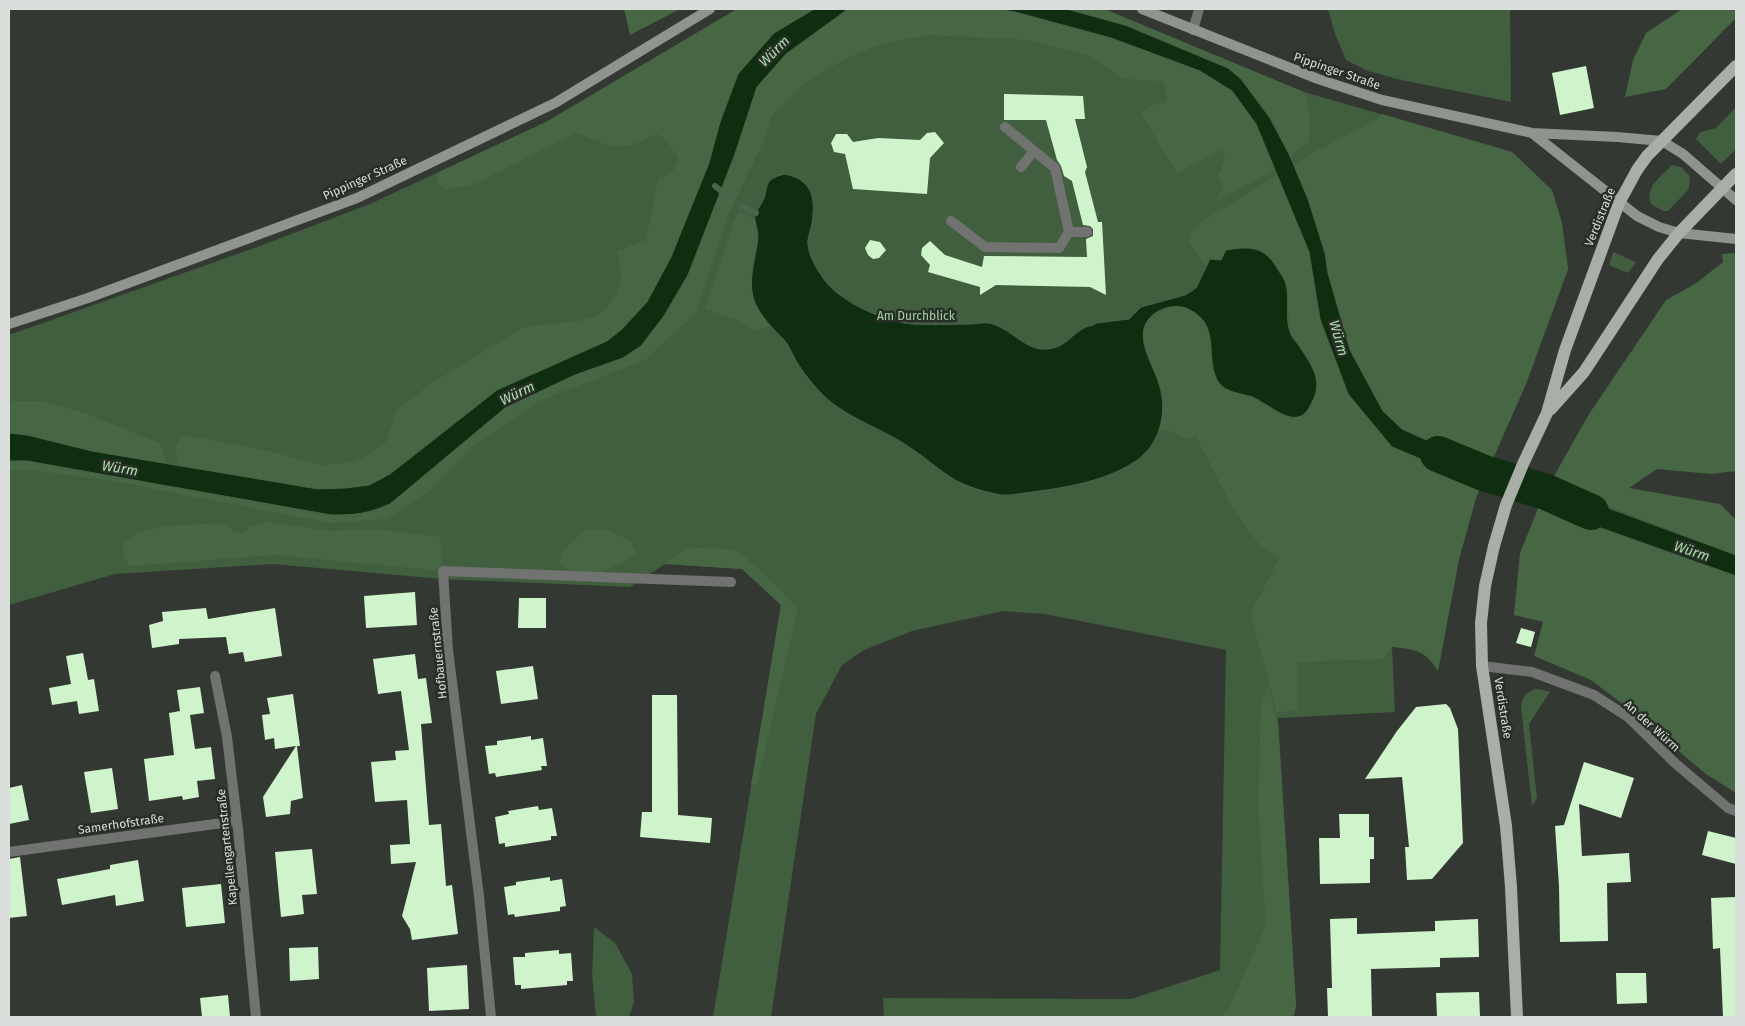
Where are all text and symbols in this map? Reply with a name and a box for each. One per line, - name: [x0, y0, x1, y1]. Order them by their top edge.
- water label: Würm: [755, 32, 793, 70]
- street label: Pippinger Straße: [1292, 50, 1382, 92]
- street label: Pippinger Straße: [321, 153, 409, 203]
- street label: Verdistraße: [1582, 186, 1618, 248]
- park label: Am Durchblick: [877, 309, 956, 323]
- water label: Würm: [1325, 318, 1352, 358]
- water label: Würm: [497, 378, 537, 409]
- water label: Würm: [101, 457, 139, 480]
- water label: Würm: [1672, 538, 1712, 565]
- street label: Hofbauernstraße: [426, 606, 450, 700]
- street label: Verdistraße: [1491, 676, 1515, 740]
- street label: An der Würm: [1621, 697, 1683, 755]
- street label: Kapellengartenstraße: [214, 788, 240, 906]
- street label: Samerhofstraße: [77, 811, 165, 837]

